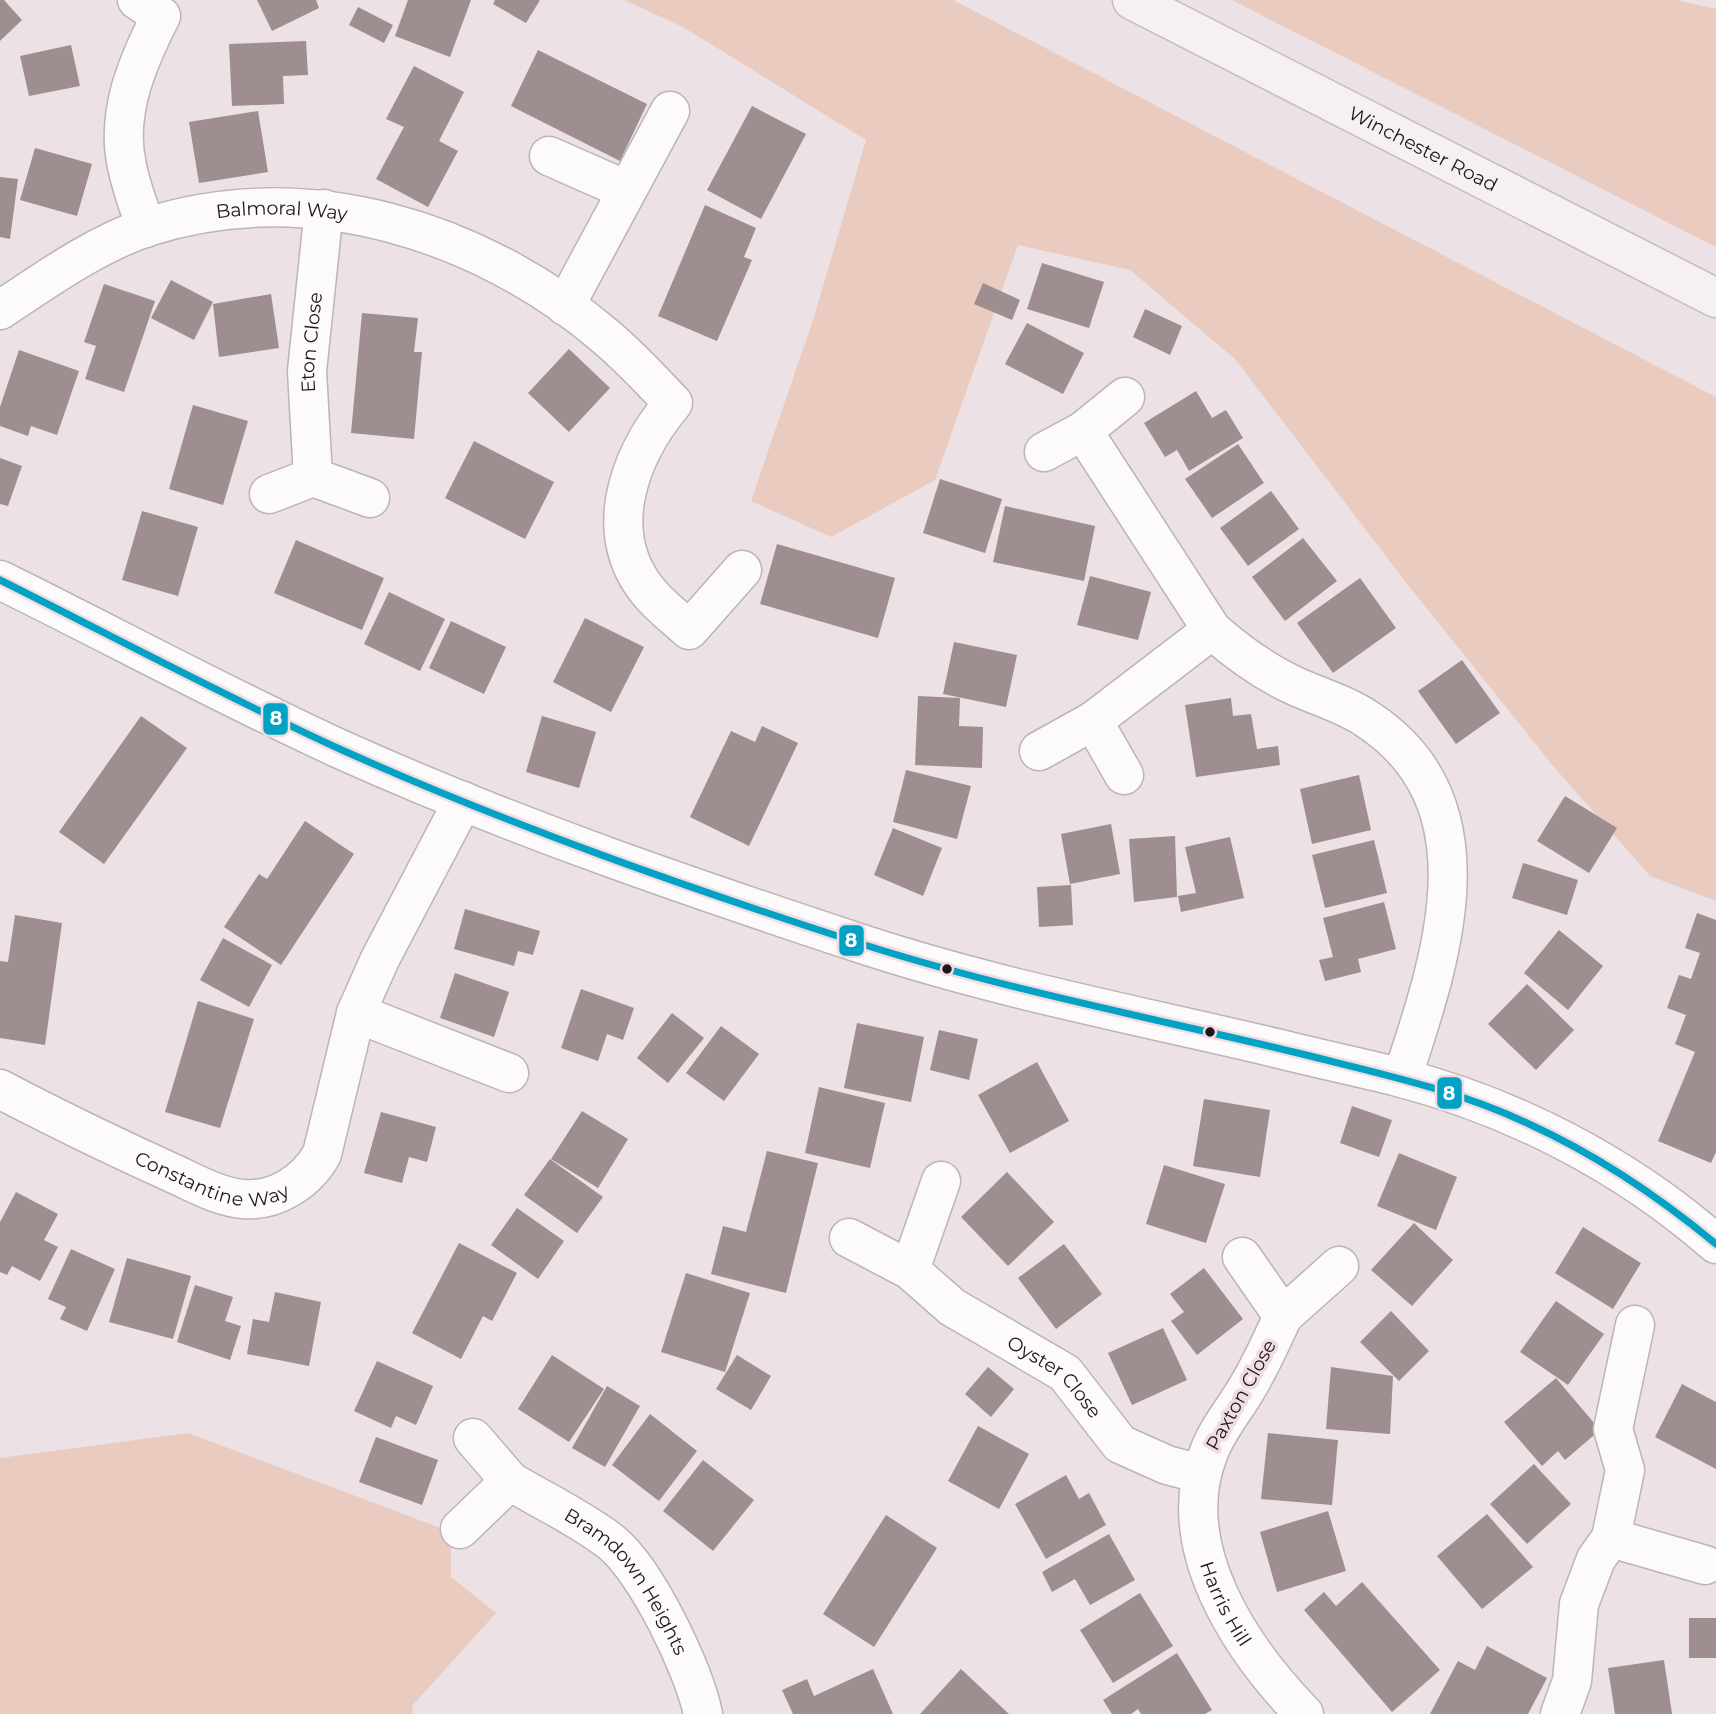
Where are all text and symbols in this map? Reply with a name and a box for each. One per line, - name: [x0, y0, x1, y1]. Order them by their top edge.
- street label: Winchester Road: [1345, 101, 1502, 196]
- street label: Balmoral Way: [214, 196, 350, 225]
- street label: Eton Close: [295, 291, 327, 393]
- line badge: 8: [262, 702, 289, 736]
- text: 8: [270, 707, 282, 730]
- line badge: 8: [838, 924, 865, 957]
- text: 8: [845, 929, 857, 952]
- unlabelled marker: [940, 962, 954, 976]
- unlabelled marker: [1203, 1025, 1217, 1039]
- line badge: 8: [1436, 1076, 1463, 1110]
- text: 8: [1443, 1082, 1455, 1105]
- street label: Constantine Way: [131, 1146, 293, 1211]
- street label: Oyster Close: [1003, 1330, 1107, 1422]
- street label: Paxton Close: [1201, 1336, 1281, 1454]
- street label: Bramdown Heights: [561, 1503, 693, 1658]
- street label: Harris Hill: [1196, 1558, 1256, 1650]

